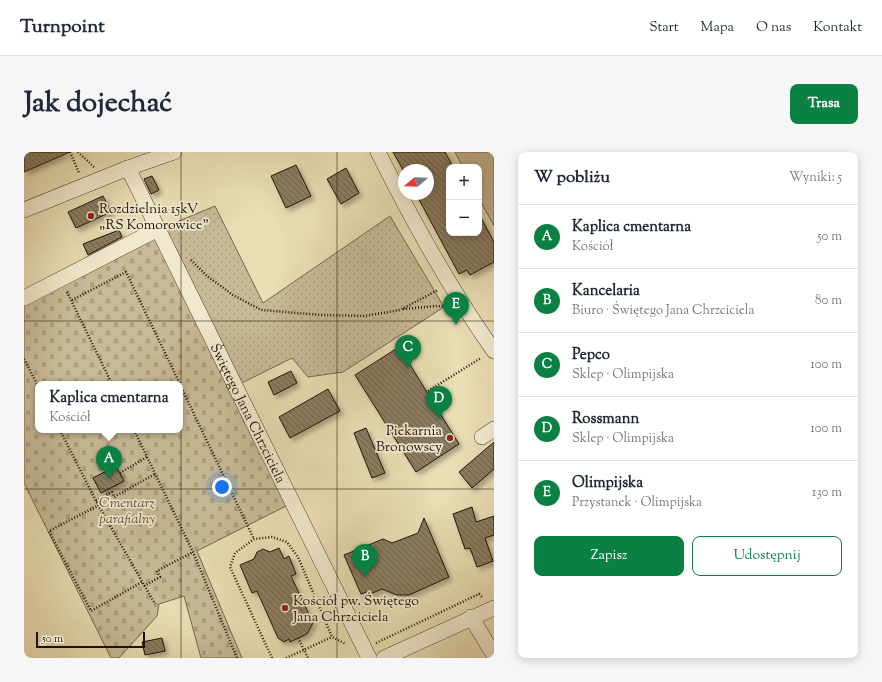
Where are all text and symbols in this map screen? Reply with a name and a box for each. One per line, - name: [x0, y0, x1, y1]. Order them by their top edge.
- text: Turnpoint: [20, 14, 105, 41]
- text: Start: [649, 18, 679, 38]
- text: Mapa: [701, 18, 734, 38]
- text: O nas: [756, 18, 791, 38]
- text: Kontakt: [813, 18, 862, 38]
- text: Jak dojechać: [24, 84, 172, 124]
- button: Trasa: [790, 84, 858, 124]
- north arrow: [398, 164, 434, 200]
- map controls: [446, 164, 482, 236]
- button: +: [446, 164, 482, 200]
- text: W pobliżu: [534, 166, 610, 190]
- text: Wyniki: 5: [789, 169, 842, 187]
- place label: Rozdzielnia 15kV „RS Komorowice”: [99, 200, 209, 236]
- button: −: [446, 200, 482, 236]
- marker: Rozdzielnia 15kV „RS Komorowice”: [86, 211, 96, 221]
- text: Kaplica cmentarna: [572, 217, 691, 238]
- text: A: [542, 228, 552, 246]
- text: 50 m: [817, 228, 842, 246]
- text: Kościół: [572, 238, 613, 256]
- text: Kancelaria: [572, 281, 640, 302]
- pin: E: [443, 292, 469, 325]
- text: B: [543, 292, 551, 310]
- text: 80 m: [815, 292, 842, 310]
- text: Biuro · Świętego Jana Chrzciciela: [572, 302, 754, 320]
- pin: C: [395, 335, 421, 368]
- street label: Świętego Jana Chrzciciela: [204, 341, 290, 488]
- text: Pepco: [572, 345, 610, 366]
- text: C: [542, 356, 552, 374]
- text: 100 m: [810, 356, 842, 374]
- text: Sklep · Olimpijska: [572, 366, 674, 384]
- popup: [35, 381, 183, 433]
- pin: D: [426, 386, 452, 419]
- text: Kaplica cmentarna: [49, 388, 169, 409]
- text: Kościół: [49, 409, 91, 427]
- text: Rossmann: [572, 409, 639, 430]
- text: D: [542, 420, 552, 438]
- text: 100 m: [810, 420, 842, 438]
- place label: Piekarnia Bronowscy: [376, 422, 443, 458]
- text: Sklep · Olimpijska: [572, 430, 674, 448]
- marker: Piekarnia Bronowscy: [445, 433, 455, 443]
- pin: A: [96, 446, 122, 479]
- text: Olimpijska: [572, 473, 643, 494]
- your location: [212, 477, 232, 497]
- text: E: [543, 484, 551, 502]
- text: 130 m: [812, 484, 842, 502]
- park label: Cmentarz parafialny: [99, 494, 155, 530]
- text: Przystanek · Olimpijska: [572, 494, 702, 512]
- button: Zapisz: [534, 536, 684, 576]
- button: Udostępnij: [692, 536, 842, 576]
- pin: B: [352, 544, 378, 577]
- place label: Kościół pw. Świętego Jana Chrzciciela: [292, 592, 419, 628]
- marker: Kościół pw. Świętego Jana Chrzciciela: [280, 603, 290, 613]
- scale bar: [36, 630, 145, 649]
- text: 50 m: [42, 631, 63, 647]

